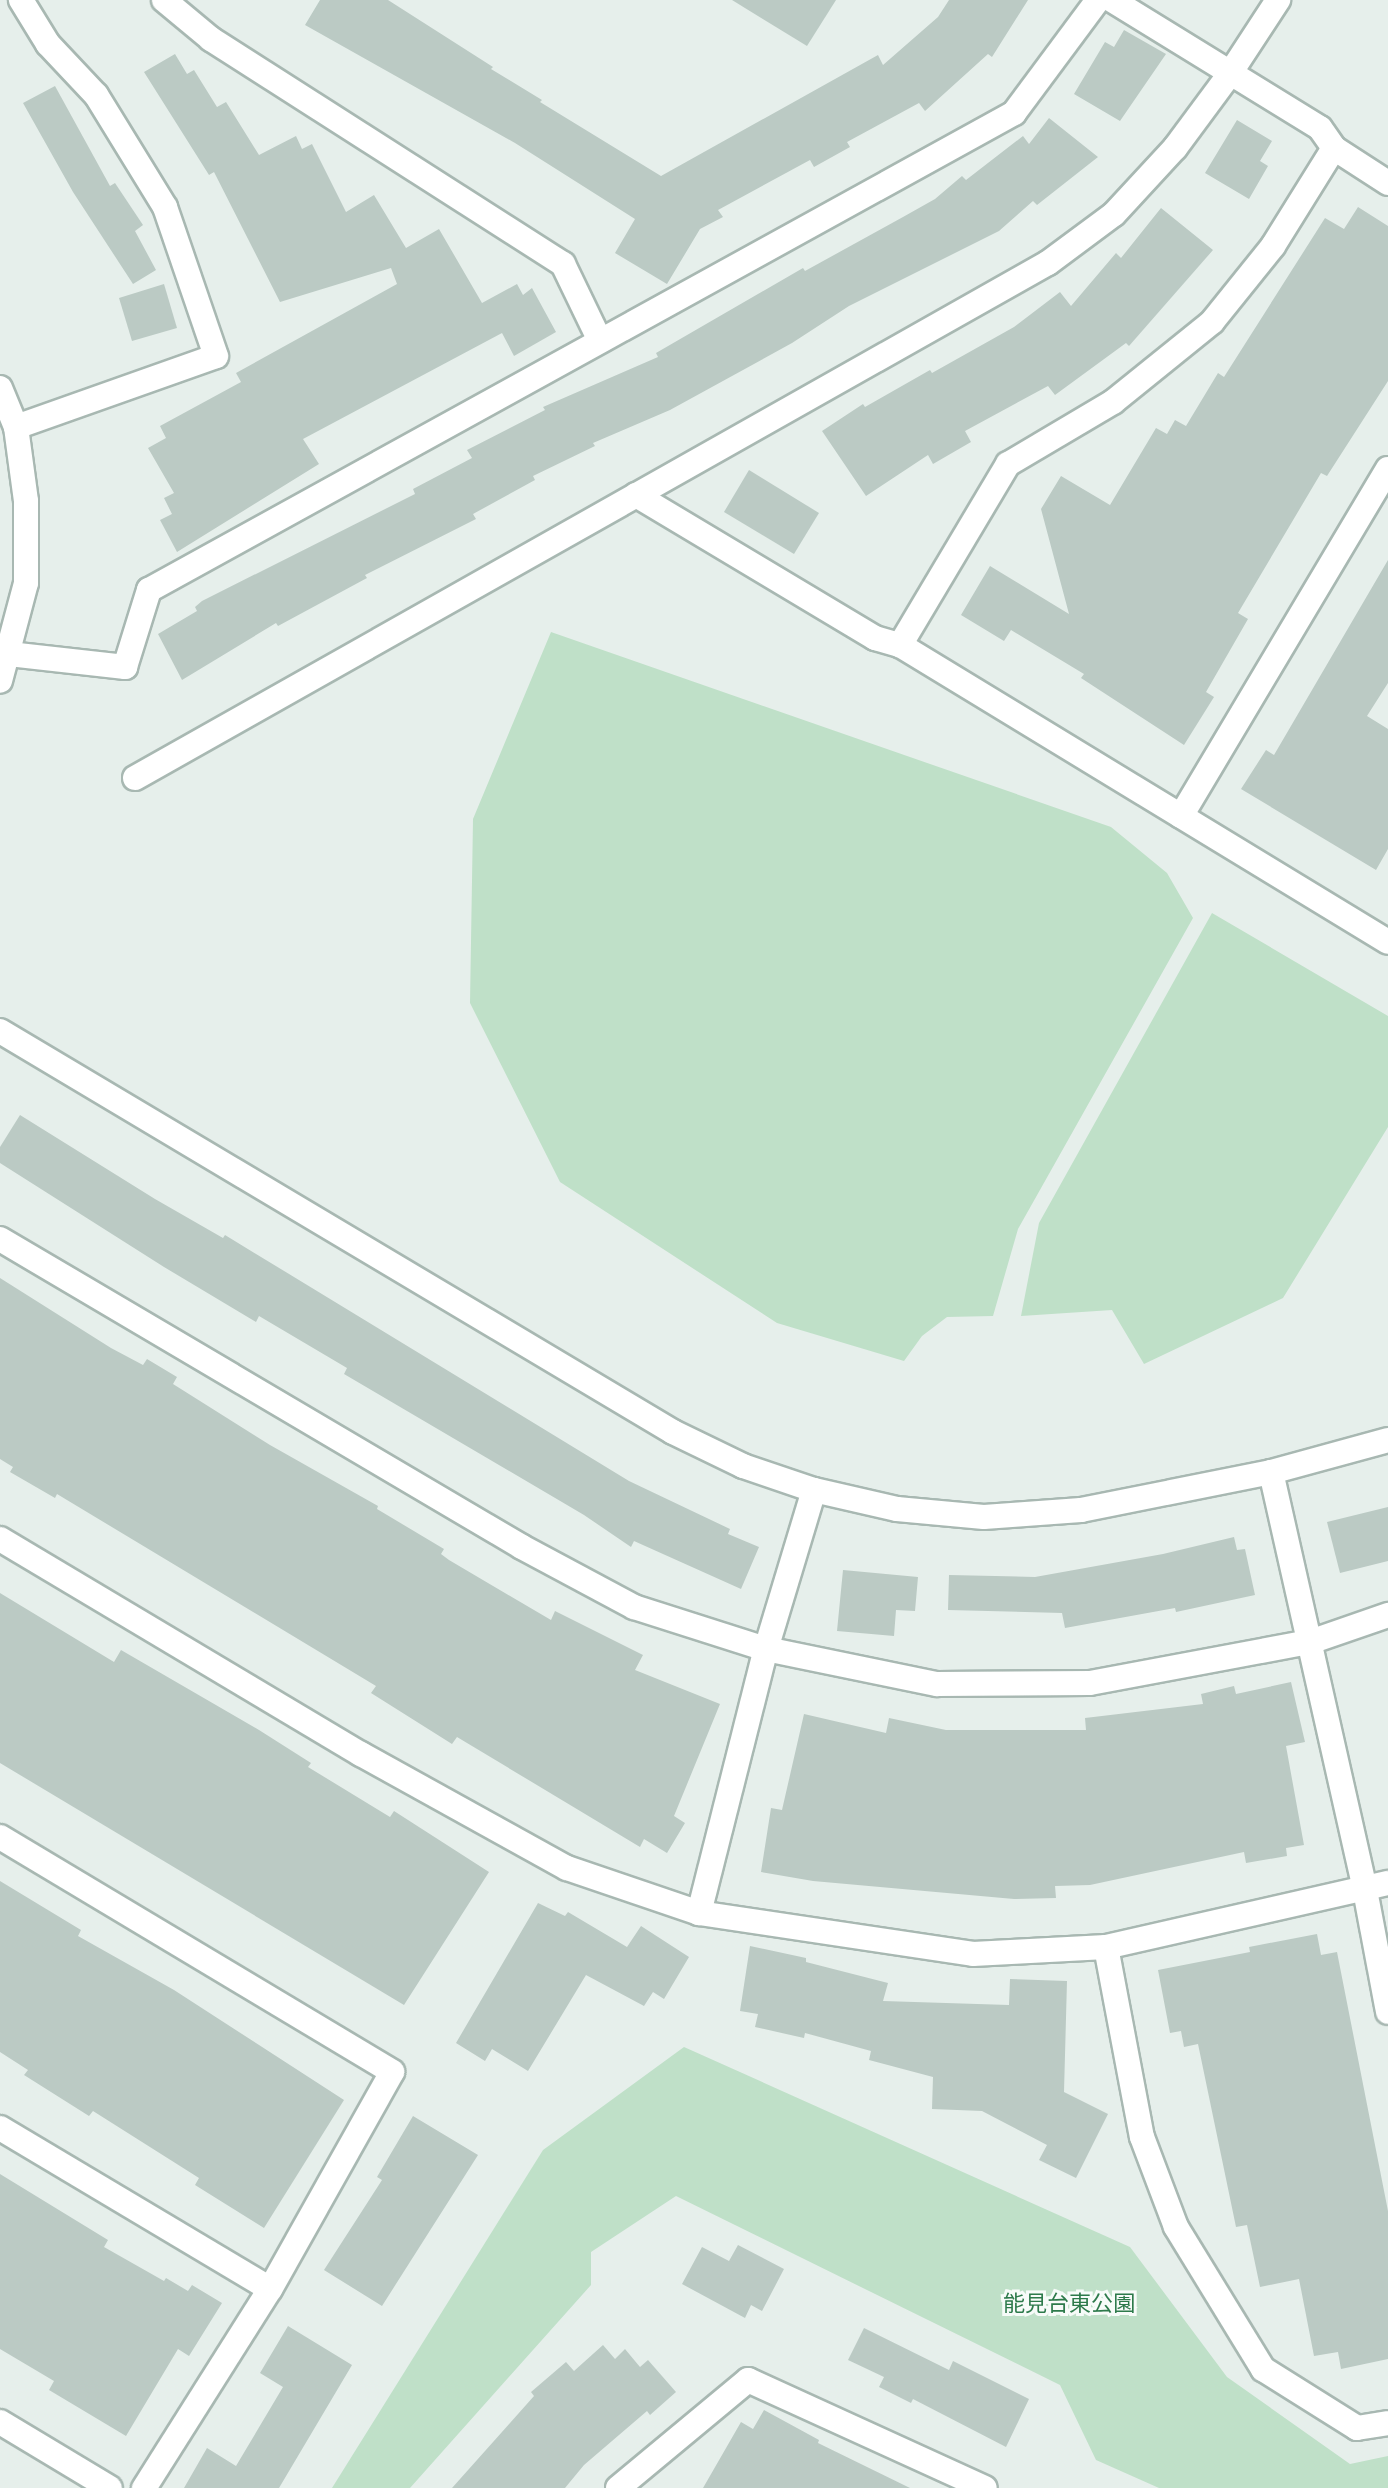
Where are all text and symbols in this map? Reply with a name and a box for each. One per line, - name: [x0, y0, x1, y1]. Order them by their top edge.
- park label: 能見台東公園: [1003, 2291, 1135, 2317]

